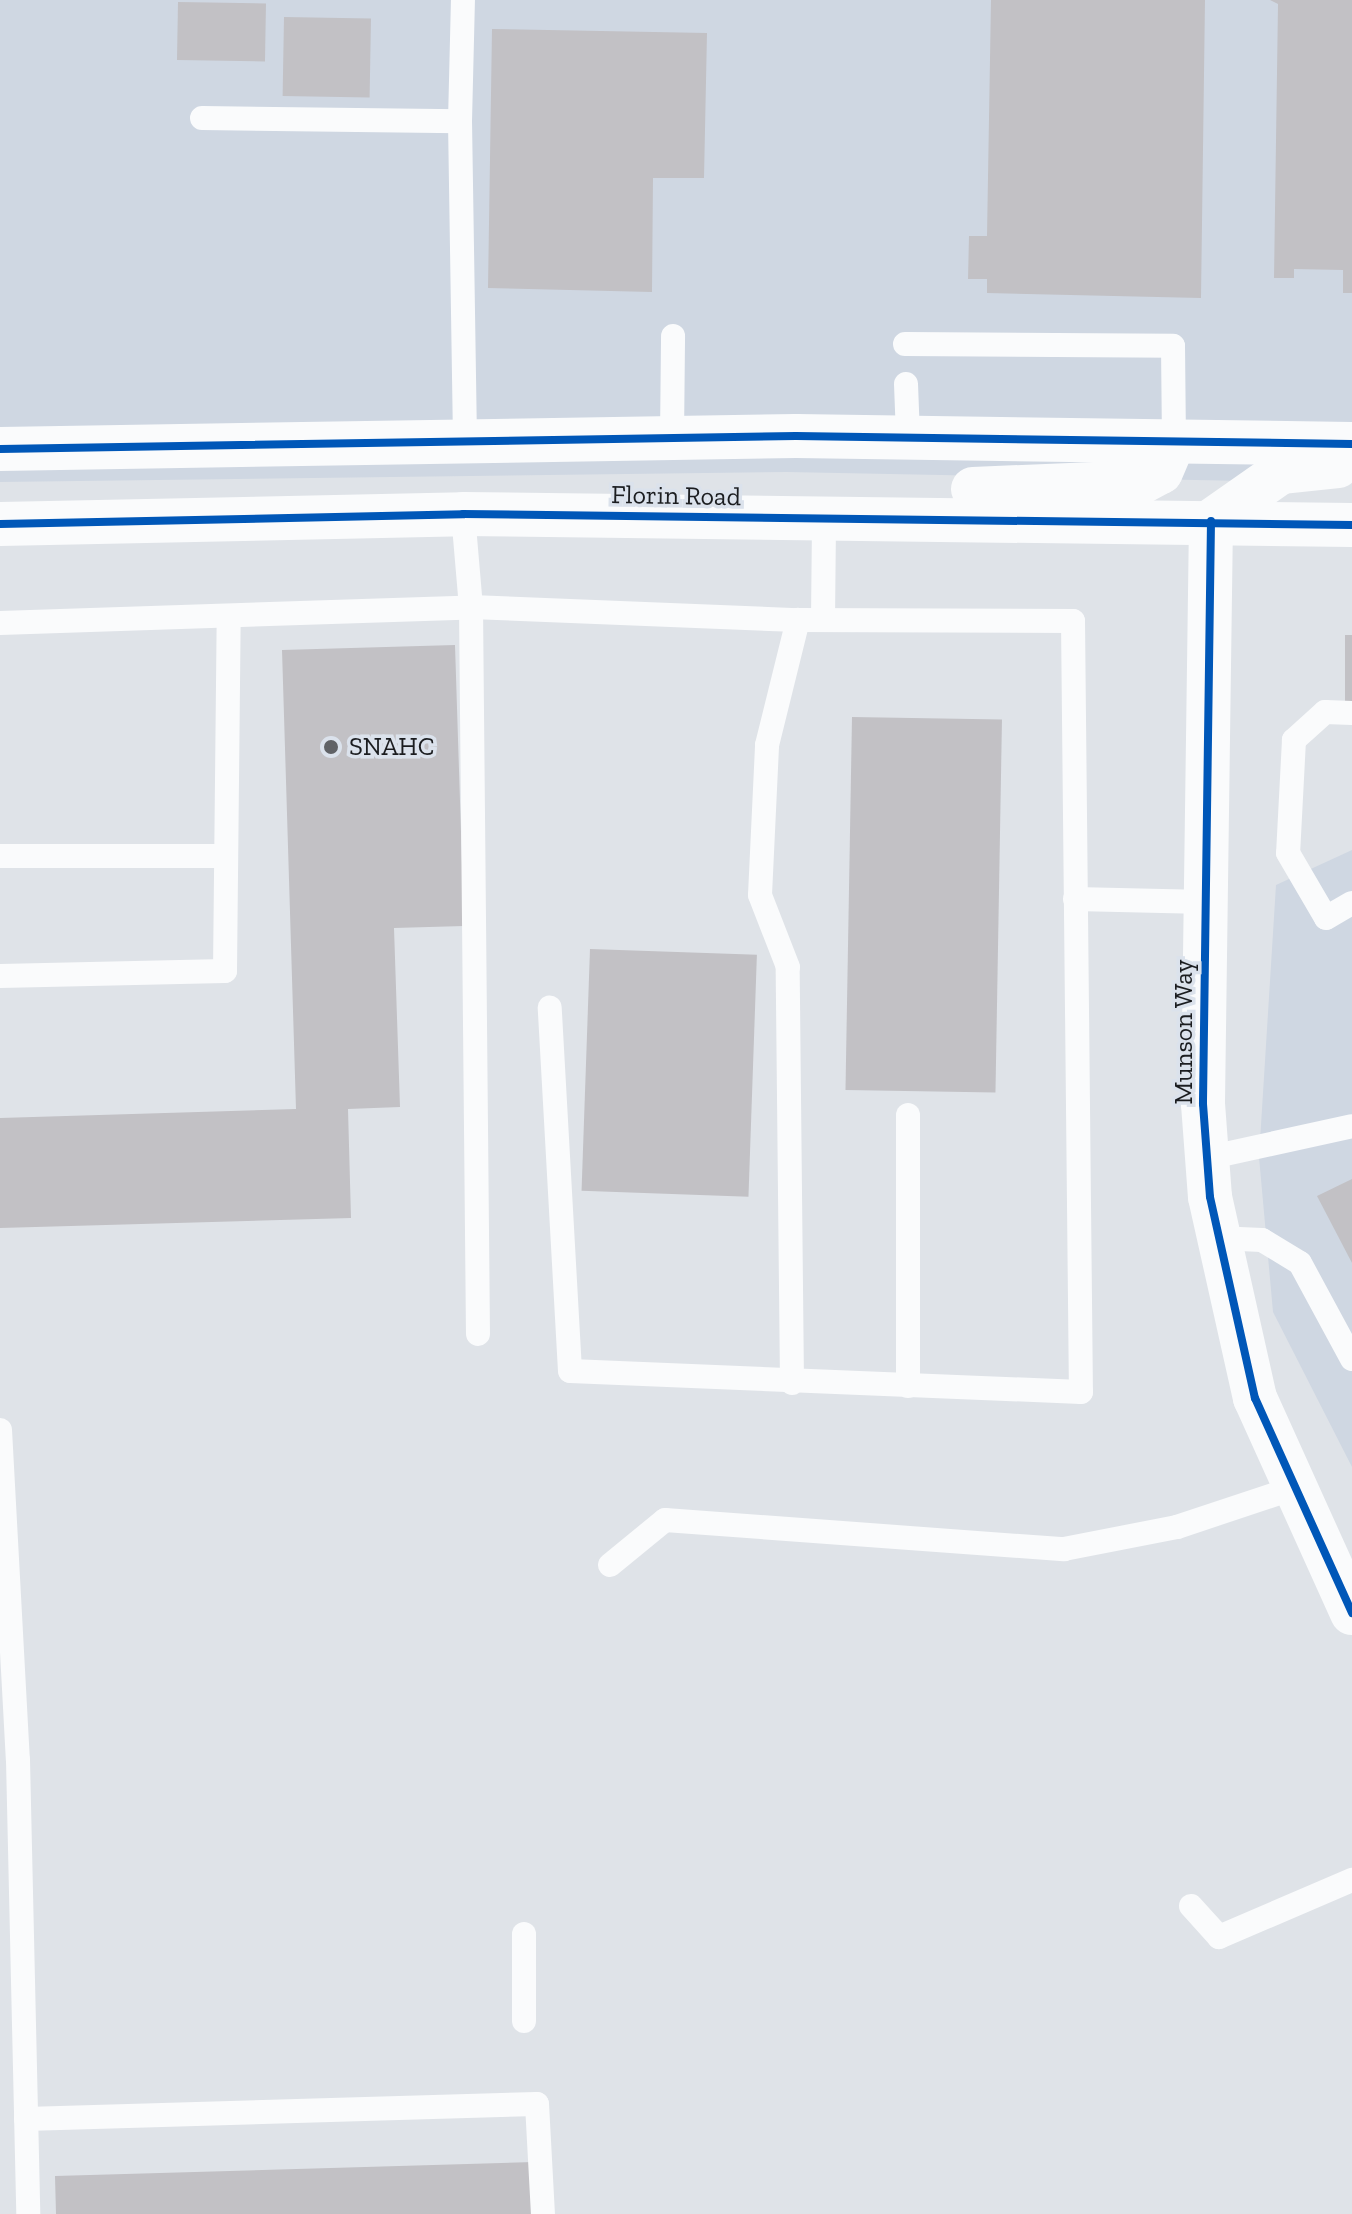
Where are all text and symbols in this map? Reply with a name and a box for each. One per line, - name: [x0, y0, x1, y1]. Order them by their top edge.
- street label: Florin Road: [611, 479, 741, 513]
- place label: SNAHC: [349, 731, 434, 763]
- marker: SNAHC: [320, 736, 342, 758]
- street label: Munson Way: [1168, 959, 1200, 1105]

